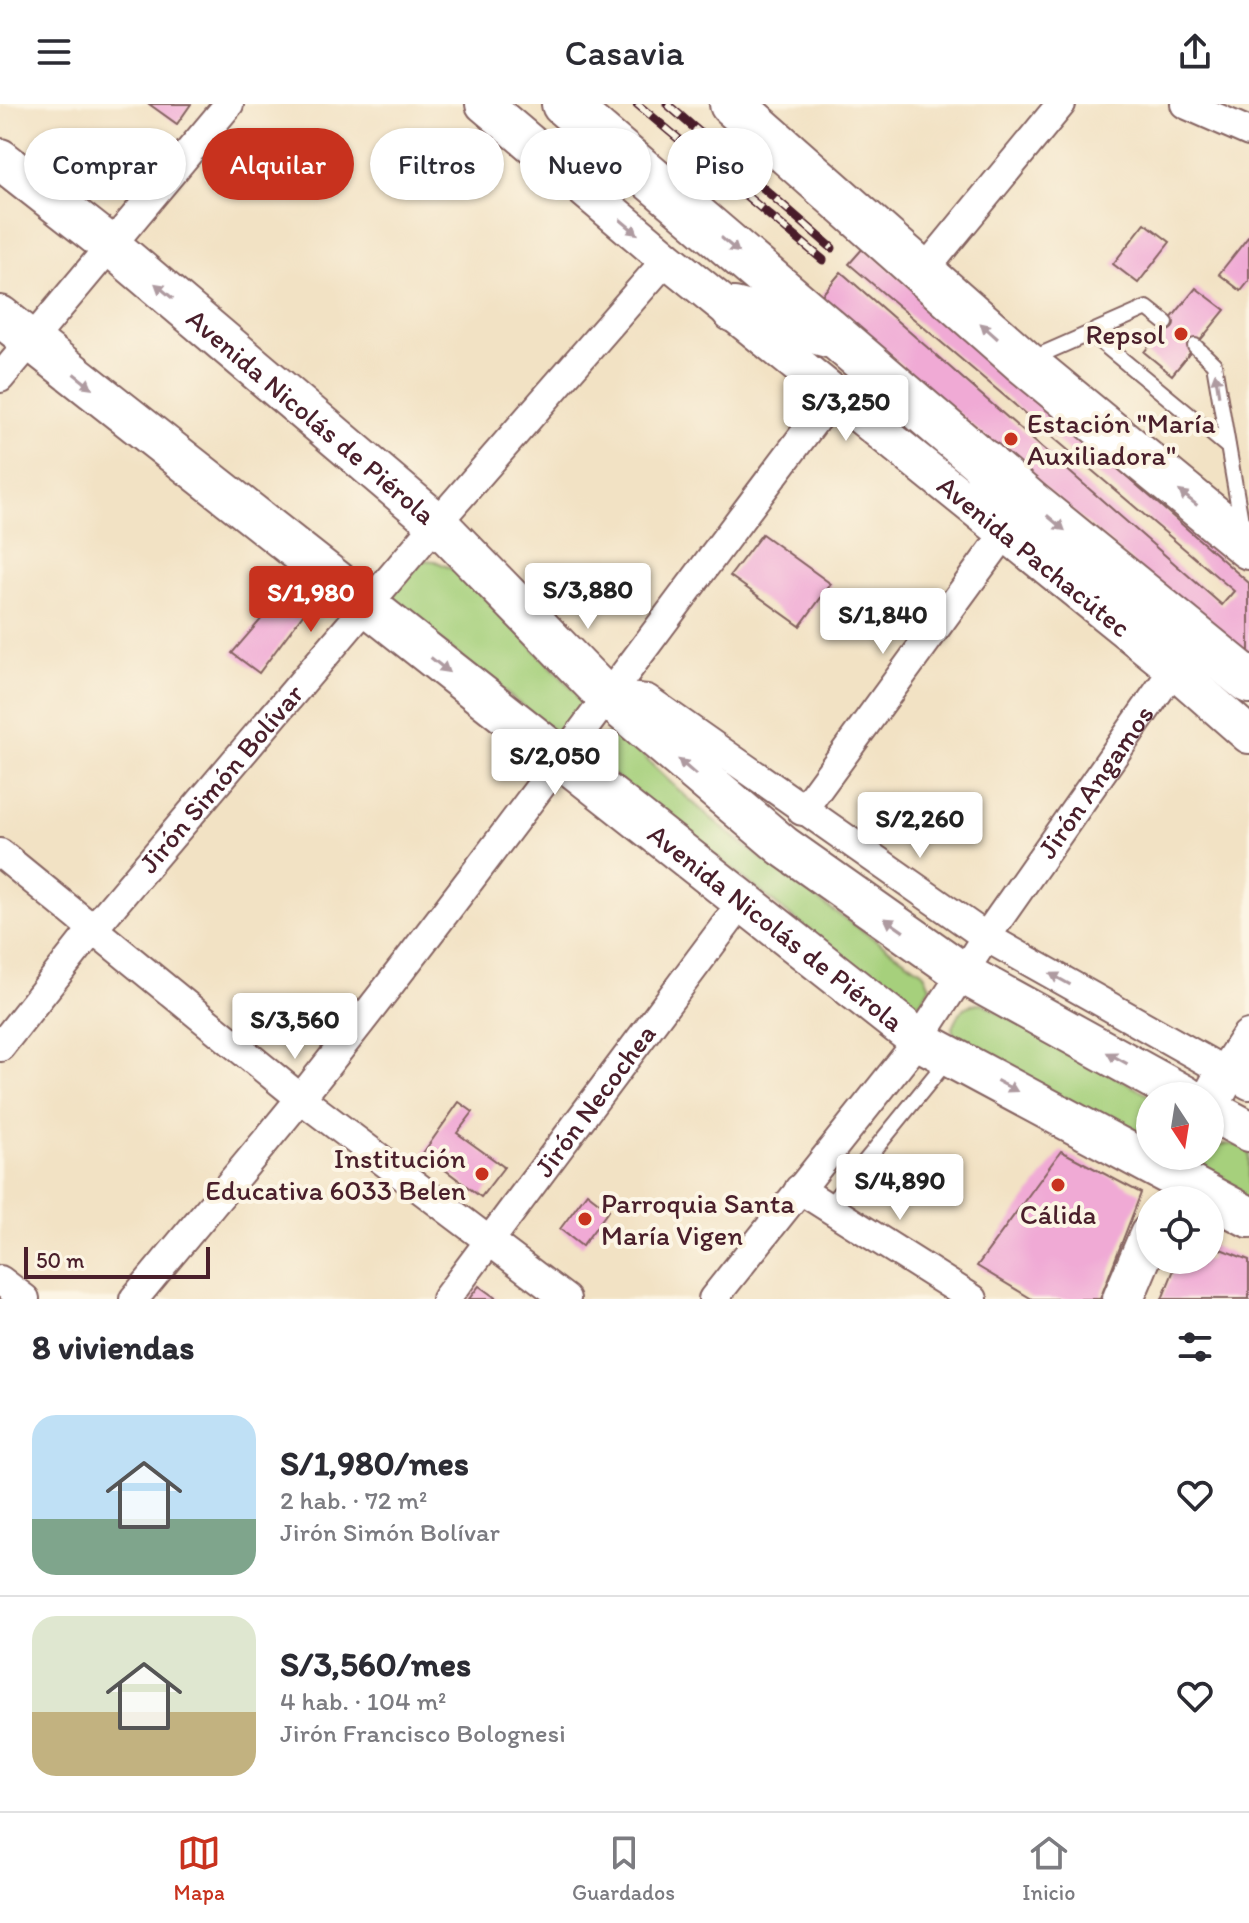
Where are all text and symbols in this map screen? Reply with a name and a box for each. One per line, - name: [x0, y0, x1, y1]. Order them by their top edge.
- icon: menu: [32, 30, 76, 74]
- icon: share: [1173, 30, 1217, 74]
- text: Casavia: [564, 31, 685, 74]
- chip: Comprar: [24, 128, 186, 200]
- chip: Alquilar: [202, 128, 354, 200]
- chip: Filtros: [370, 128, 504, 200]
- chip: Nuevo: [520, 128, 651, 200]
- chip: Piso: [667, 128, 773, 200]
- one-way arrow: [618, 218, 638, 235]
- one-way arrow: [720, 236, 740, 254]
- one-way arrow: [155, 283, 175, 300]
- street label: Avenida Nicolás de Piérola: [180, 301, 443, 532]
- place label: Repsol: [1085, 317, 1165, 351]
- one-way arrow: [980, 323, 1000, 340]
- marker: Repsol: [1172, 325, 1190, 343]
- one-way arrow: [1210, 371, 1223, 396]
- one-way arrow: [73, 372, 93, 389]
- pin: S/3,250: [772, 375, 920, 443]
- text: S/3,250: [801, 385, 891, 417]
- place label: Estación "María Auxiliadora": [1027, 406, 1216, 472]
- marker: Estación "María Auxiliadora": [1002, 430, 1020, 448]
- street label: Avenida Pachacútec: [931, 468, 1138, 644]
- one-way arrow: [1178, 490, 1198, 507]
- one-way arrow: [1045, 514, 1065, 531]
- pin: S/3,880: [514, 563, 662, 631]
- pin: S/1,980: [237, 566, 385, 634]
- text: S/3,880: [543, 573, 633, 605]
- text: S/1,980: [267, 576, 355, 608]
- pin: S/1,840: [809, 588, 957, 656]
- text: S/1,840: [838, 598, 928, 630]
- one-way arrow: [430, 656, 450, 673]
- street label: Jirón Simón Bolívar: [131, 677, 310, 880]
- street label: Jirón Angamos: [1030, 698, 1161, 865]
- pin: S/2,050: [481, 729, 629, 797]
- text: S/2,050: [509, 739, 601, 771]
- one-way arrow: [678, 759, 697, 777]
- pin: S/2,260: [846, 792, 994, 860]
- text: S/2,260: [876, 802, 964, 834]
- street label: Avenida Nicolás de Piérola: [641, 816, 911, 1039]
- one-way arrow: [884, 918, 905, 933]
- one-way arrow: [1049, 972, 1071, 986]
- pin: S/3,560: [221, 993, 369, 1061]
- text: S/3,560: [250, 1003, 340, 1035]
- street label: Jirón Necochea: [526, 1017, 663, 1183]
- one-way arrow: [1106, 1051, 1128, 1065]
- one-way arrow: [996, 1080, 1019, 1093]
- north arrow: [1136, 1082, 1224, 1170]
- map controls: [1136, 1082, 1224, 1274]
- place label: Institución Educativa 6033 Belen: [205, 1141, 466, 1207]
- pin: S/4,890: [826, 1154, 974, 1222]
- text: S/4,890: [854, 1164, 946, 1196]
- marker: Institución Educativa 6033 Belen: [473, 1165, 491, 1183]
- marker: Cálida: [1049, 1176, 1067, 1194]
- place label: Parroquia Santa María Vigen: [601, 1186, 795, 1252]
- button: locate: [1136, 1186, 1224, 1274]
- place label: Cálida: [1020, 1197, 1096, 1231]
- marker: Parroquia Santa María Vigen: [576, 1210, 594, 1228]
- scale bar: [24, 1243, 210, 1279]
- text: 50 m: [36, 1247, 85, 1274]
- icon: filters: [1173, 1325, 1217, 1369]
- text: 8 viviendas: [32, 1327, 194, 1368]
- text: S/1,980/mes: [280, 1443, 469, 1484]
- icon: home: [96, 1447, 192, 1543]
- icon: heart: [1173, 1473, 1217, 1517]
- text: 2 hab. · 72 m²: [280, 1484, 427, 1516]
- text: Jirón Simón Bolívar: [280, 1516, 500, 1548]
- text: S/3,560/mes: [280, 1644, 471, 1685]
- icon: home: [96, 1648, 192, 1744]
- icon: heart: [1173, 1674, 1217, 1718]
- text: 4 hab. · 104 m²: [280, 1685, 446, 1717]
- text: Jirón Francisco Bolognesi: [280, 1717, 566, 1749]
- tab: Mapa: [174, 1831, 225, 1906]
- tab: Guardados: [572, 1831, 675, 1906]
- tab: Inicio: [1022, 1831, 1075, 1906]

